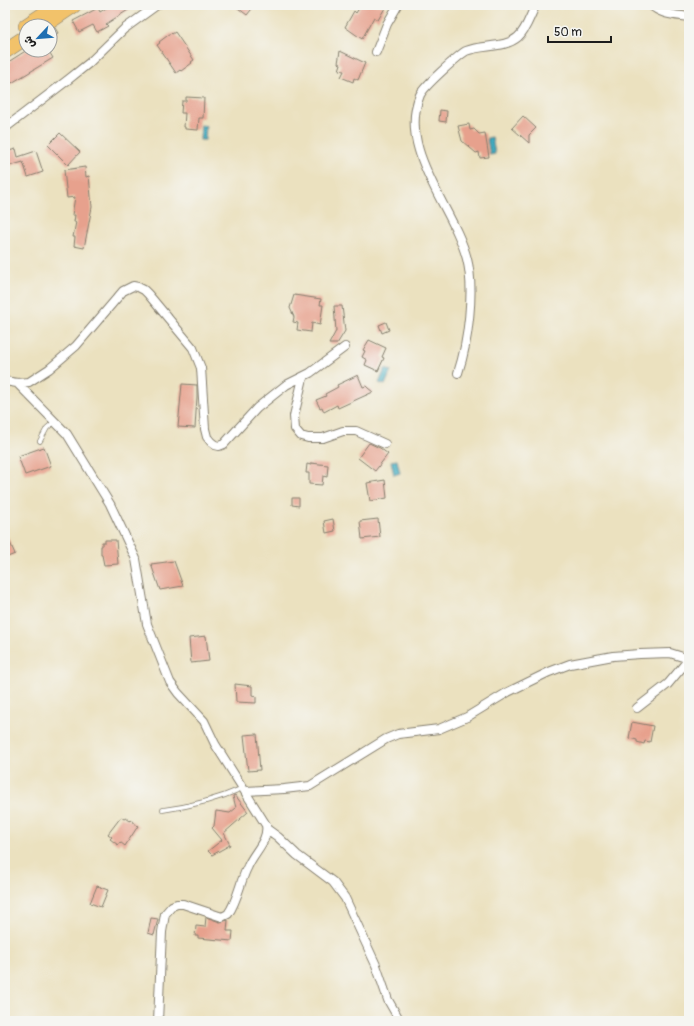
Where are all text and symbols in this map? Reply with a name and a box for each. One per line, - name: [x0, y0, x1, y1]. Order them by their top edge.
- north arrow: [18, 18, 58, 58]
- scale bar: [548, 18, 611, 44]
- text: 50 m: [554, 25, 582, 40]
- text: ش: [21, 34, 38, 50]

